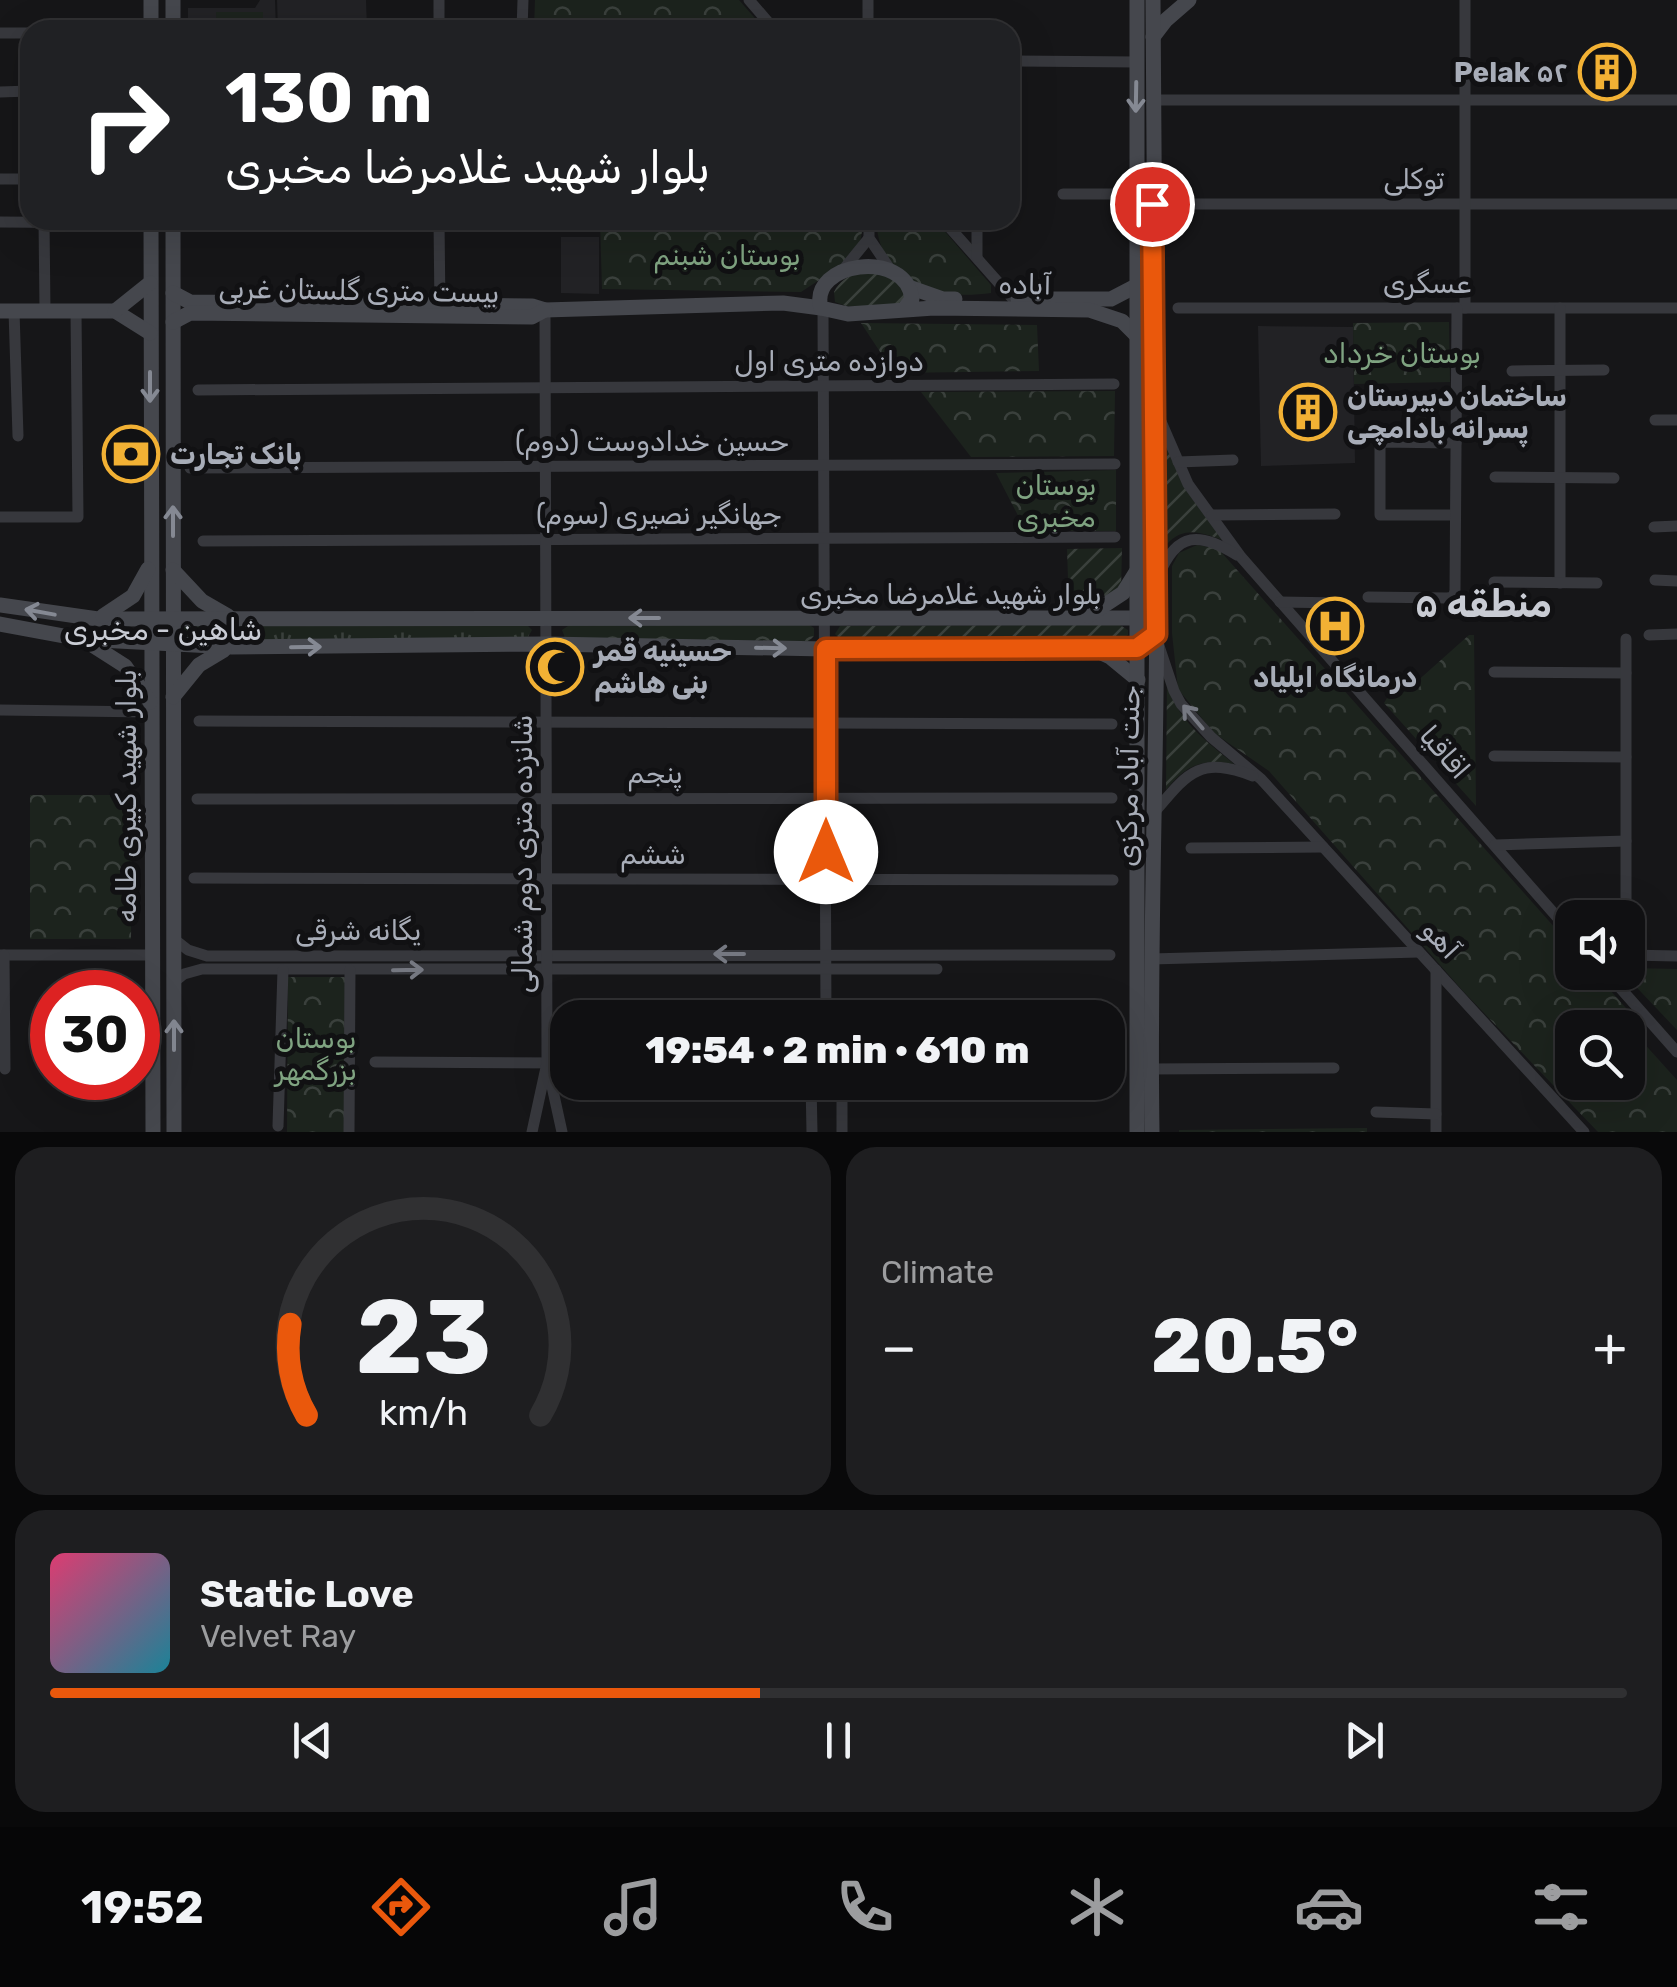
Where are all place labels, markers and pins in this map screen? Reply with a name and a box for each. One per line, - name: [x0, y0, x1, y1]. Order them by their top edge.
- building icon: Pelak ۵۲: [1577, 42, 1637, 102]
- place label: Pelak ۵۲: [1454, 56, 1568, 89]
- pin: [1110, 162, 1195, 247]
- place label: ساختمان دبیرستان پسرانه بادامچی: [1347, 380, 1567, 448]
- building icon: ساختمان دبیرستان پسرانه بادامچی: [1278, 382, 1338, 442]
- bank icon: بانک تجارت: [101, 424, 161, 484]
- place label: بانک تجارت: [170, 438, 302, 471]
- hospital icon: درمانگاه ایلیاد: [1305, 596, 1365, 656]
- place label: حسینیه قمر بنی هاشم: [592, 635, 732, 702]
- mosque icon: حسینیه قمر بنی هاشم: [525, 637, 585, 697]
- place label: درمانگاه ایلیاد: [1253, 661, 1417, 694]

